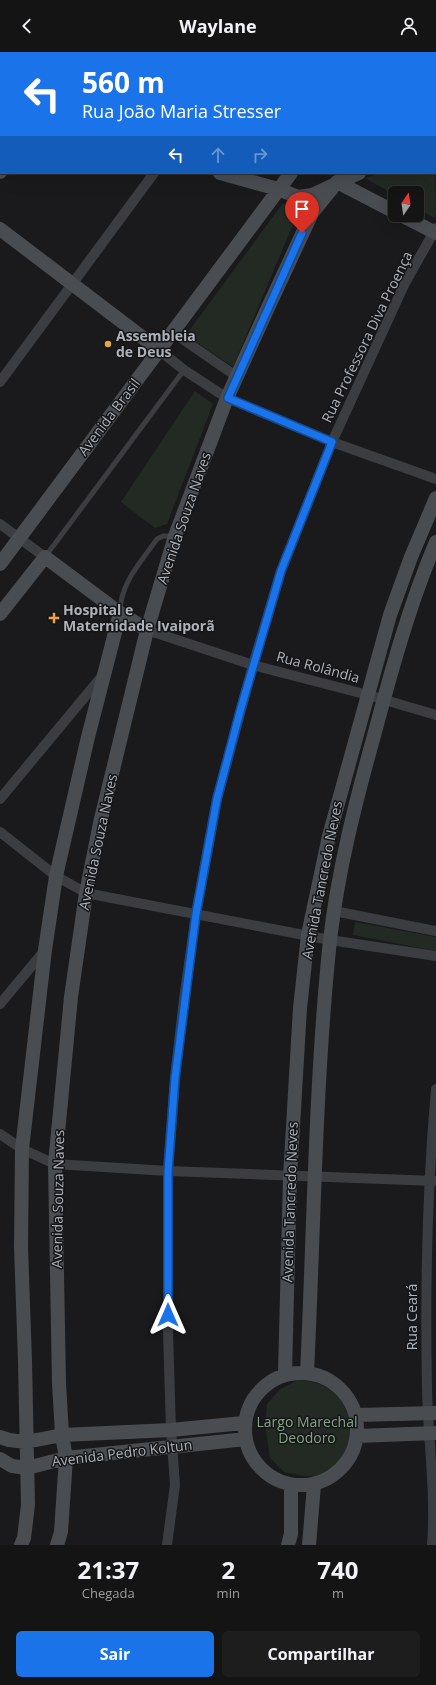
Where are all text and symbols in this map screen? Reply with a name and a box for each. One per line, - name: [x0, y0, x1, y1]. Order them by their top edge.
- text: Waylane: [179, 14, 257, 38]
- icon: back: [16, 15, 38, 37]
- icon: person: [398, 15, 420, 37]
- text: 560 m: [82, 63, 165, 101]
- icon: left: [16, 68, 68, 120]
- text: Rua João Maria Stresser: [82, 99, 281, 123]
- icon: left: [165, 144, 187, 166]
- icon: ahead: [207, 144, 229, 166]
- icon: right: [249, 144, 271, 166]
- north arrow: [388, 186, 424, 222]
- map controls: [388, 186, 424, 222]
- pin: [285, 192, 319, 233]
- icon: arrive: [291, 198, 313, 220]
- street label: Rua Professora Diva Proença: [317, 248, 416, 426]
- place label: Assembleia de Deus: [116, 326, 196, 361]
- marker: Assembleia de Deus: [103, 339, 113, 349]
- street label: Avenida Brasil: [73, 374, 144, 459]
- street label: Avenida Souza Naves: [152, 449, 215, 586]
- place label: Hospital e Maternidade Ivaiporã: [63, 600, 215, 635]
- marker: Hospital e Maternidade Ivaiporã: [48, 612, 60, 624]
- street label: Rua Rolândia: [274, 646, 362, 687]
- street label: Avenida Souza Naves: [74, 772, 121, 912]
- street label: Avenida Tancredo Neves: [297, 799, 346, 961]
- street label: Avenida Tancredo Neves: [277, 1121, 302, 1283]
- street label: Avenida Souza Naves: [47, 1129, 68, 1268]
- street label: Rua Ceará: [402, 1284, 421, 1350]
- position arrow: [147, 1294, 189, 1336]
- park label: Largo Marechal Deodoro: [256, 1412, 358, 1447]
- street label: Avenida Pedro Koltun: [51, 1434, 193, 1471]
- text: 21:37: [77, 1553, 139, 1586]
- text: 2: [221, 1553, 235, 1586]
- text: 740: [317, 1553, 359, 1586]
- text: Chegada: [82, 1584, 135, 1602]
- text: min: [217, 1584, 240, 1602]
- text: m: [332, 1584, 344, 1602]
- button: Sair: [16, 1631, 214, 1677]
- button: Compartilhar: [222, 1631, 420, 1677]

